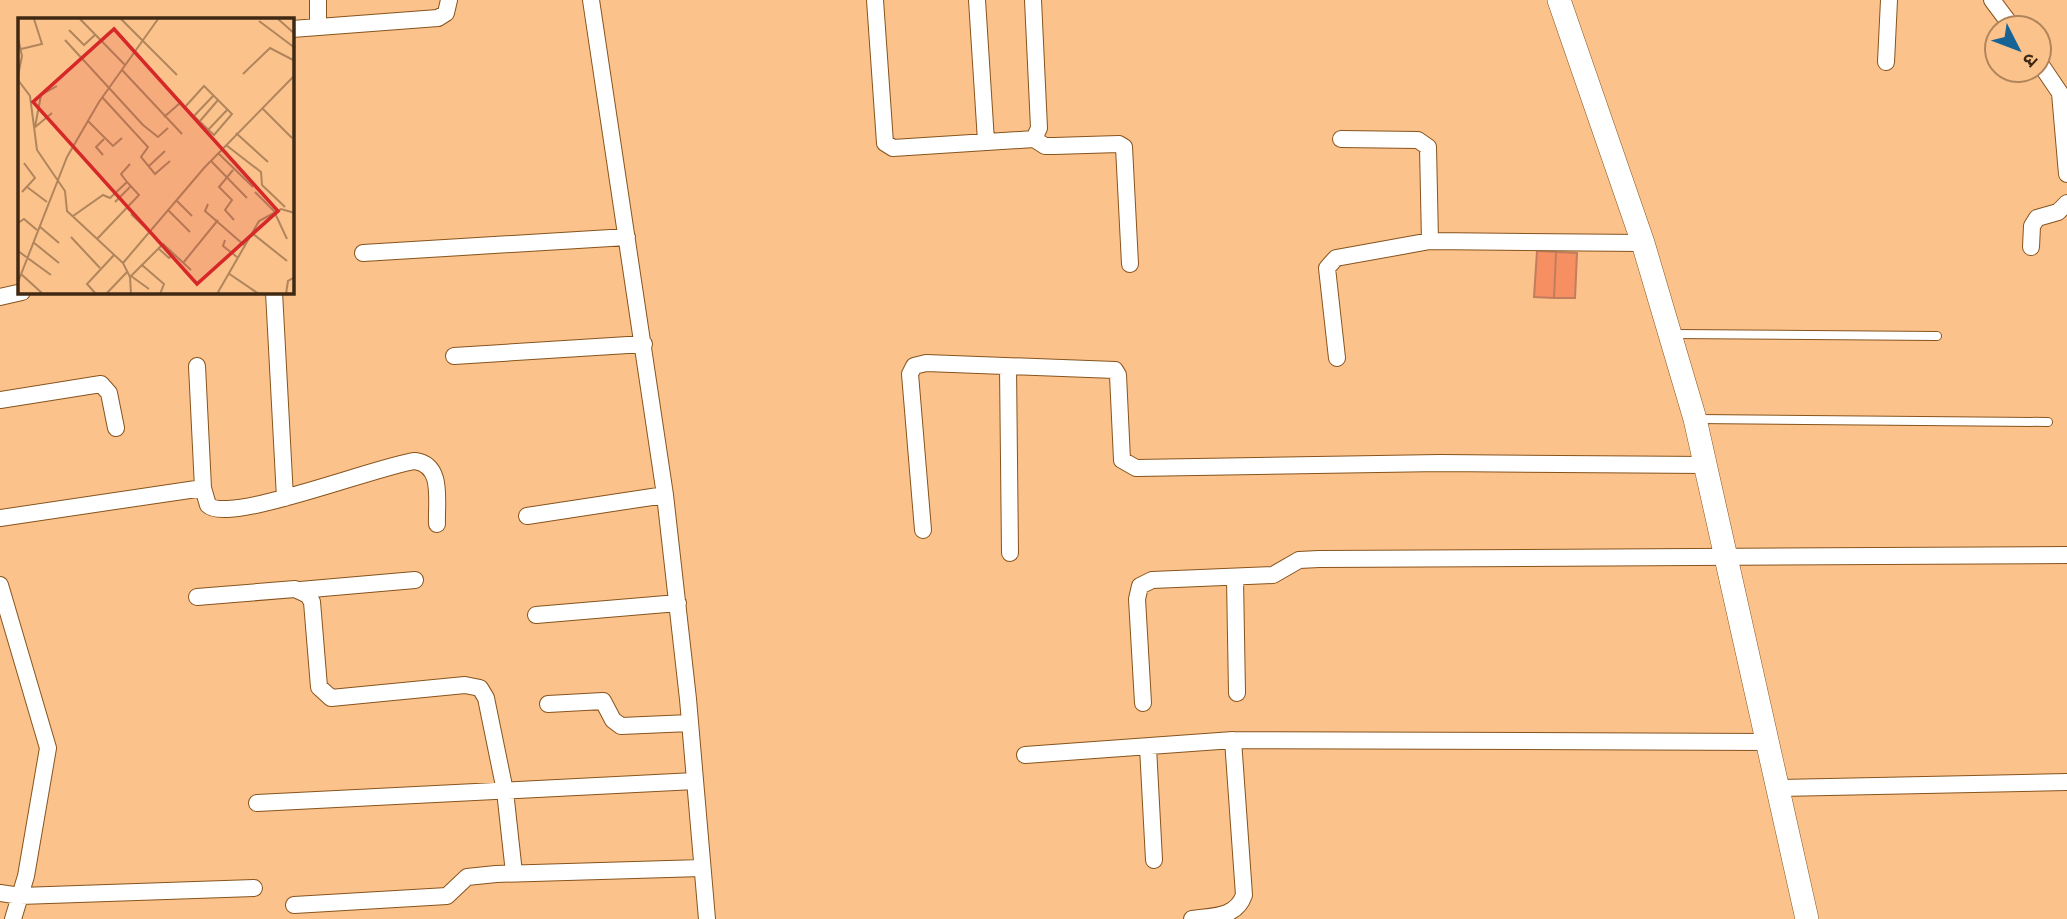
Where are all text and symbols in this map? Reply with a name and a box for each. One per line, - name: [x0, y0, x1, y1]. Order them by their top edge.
- north arrow: [1983, 14, 2053, 84]
- inset map: [18, 18, 294, 294]
- text: उ: [2017, 48, 2043, 73]

